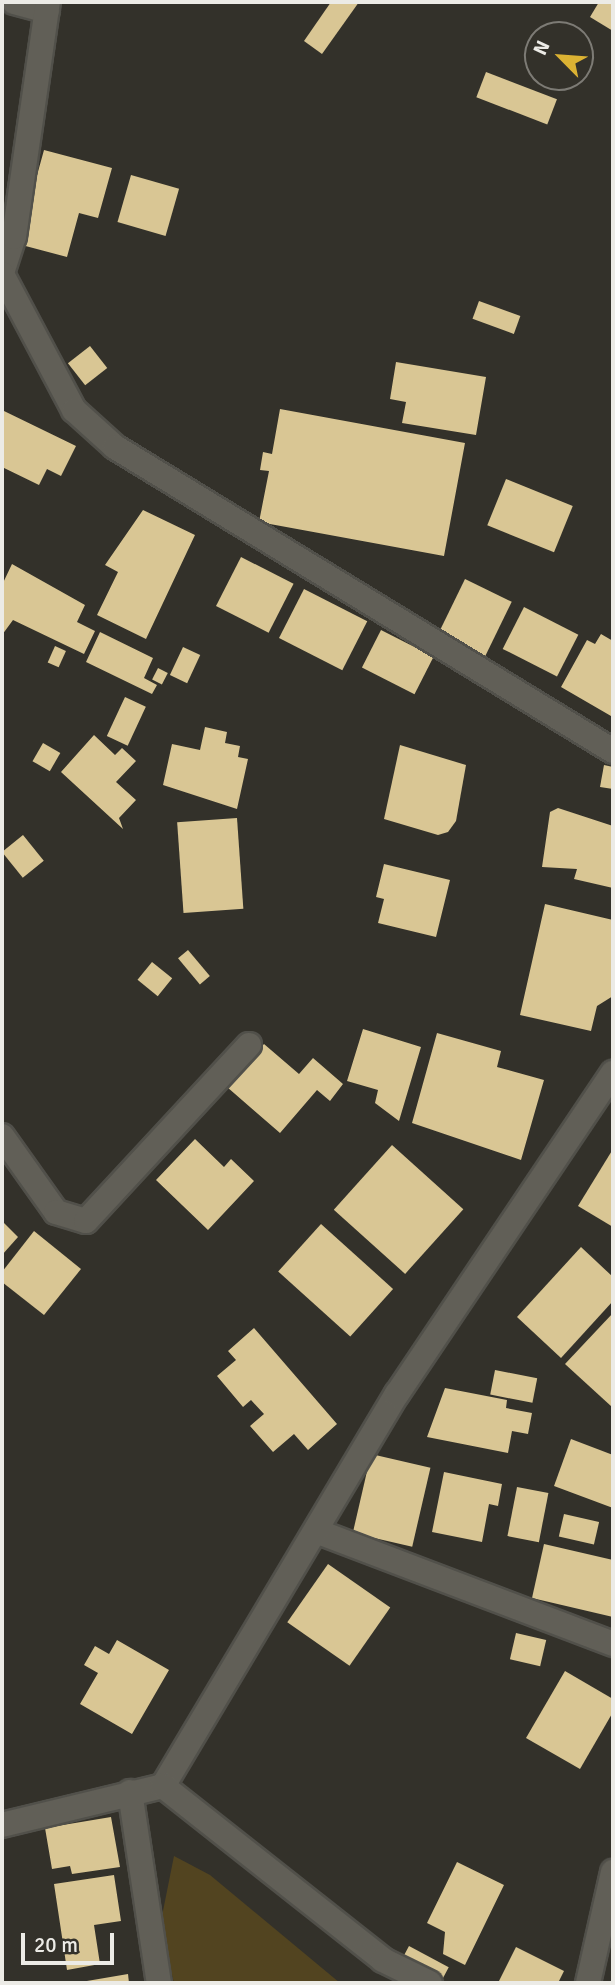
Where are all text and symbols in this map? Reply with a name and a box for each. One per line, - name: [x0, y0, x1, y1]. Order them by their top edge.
- north arrow: [524, 21, 594, 91]
- text: N: [528, 37, 555, 59]
- scale bar: [24, 1918, 117, 1962]
- text: 20 m: [34, 1932, 78, 1958]

